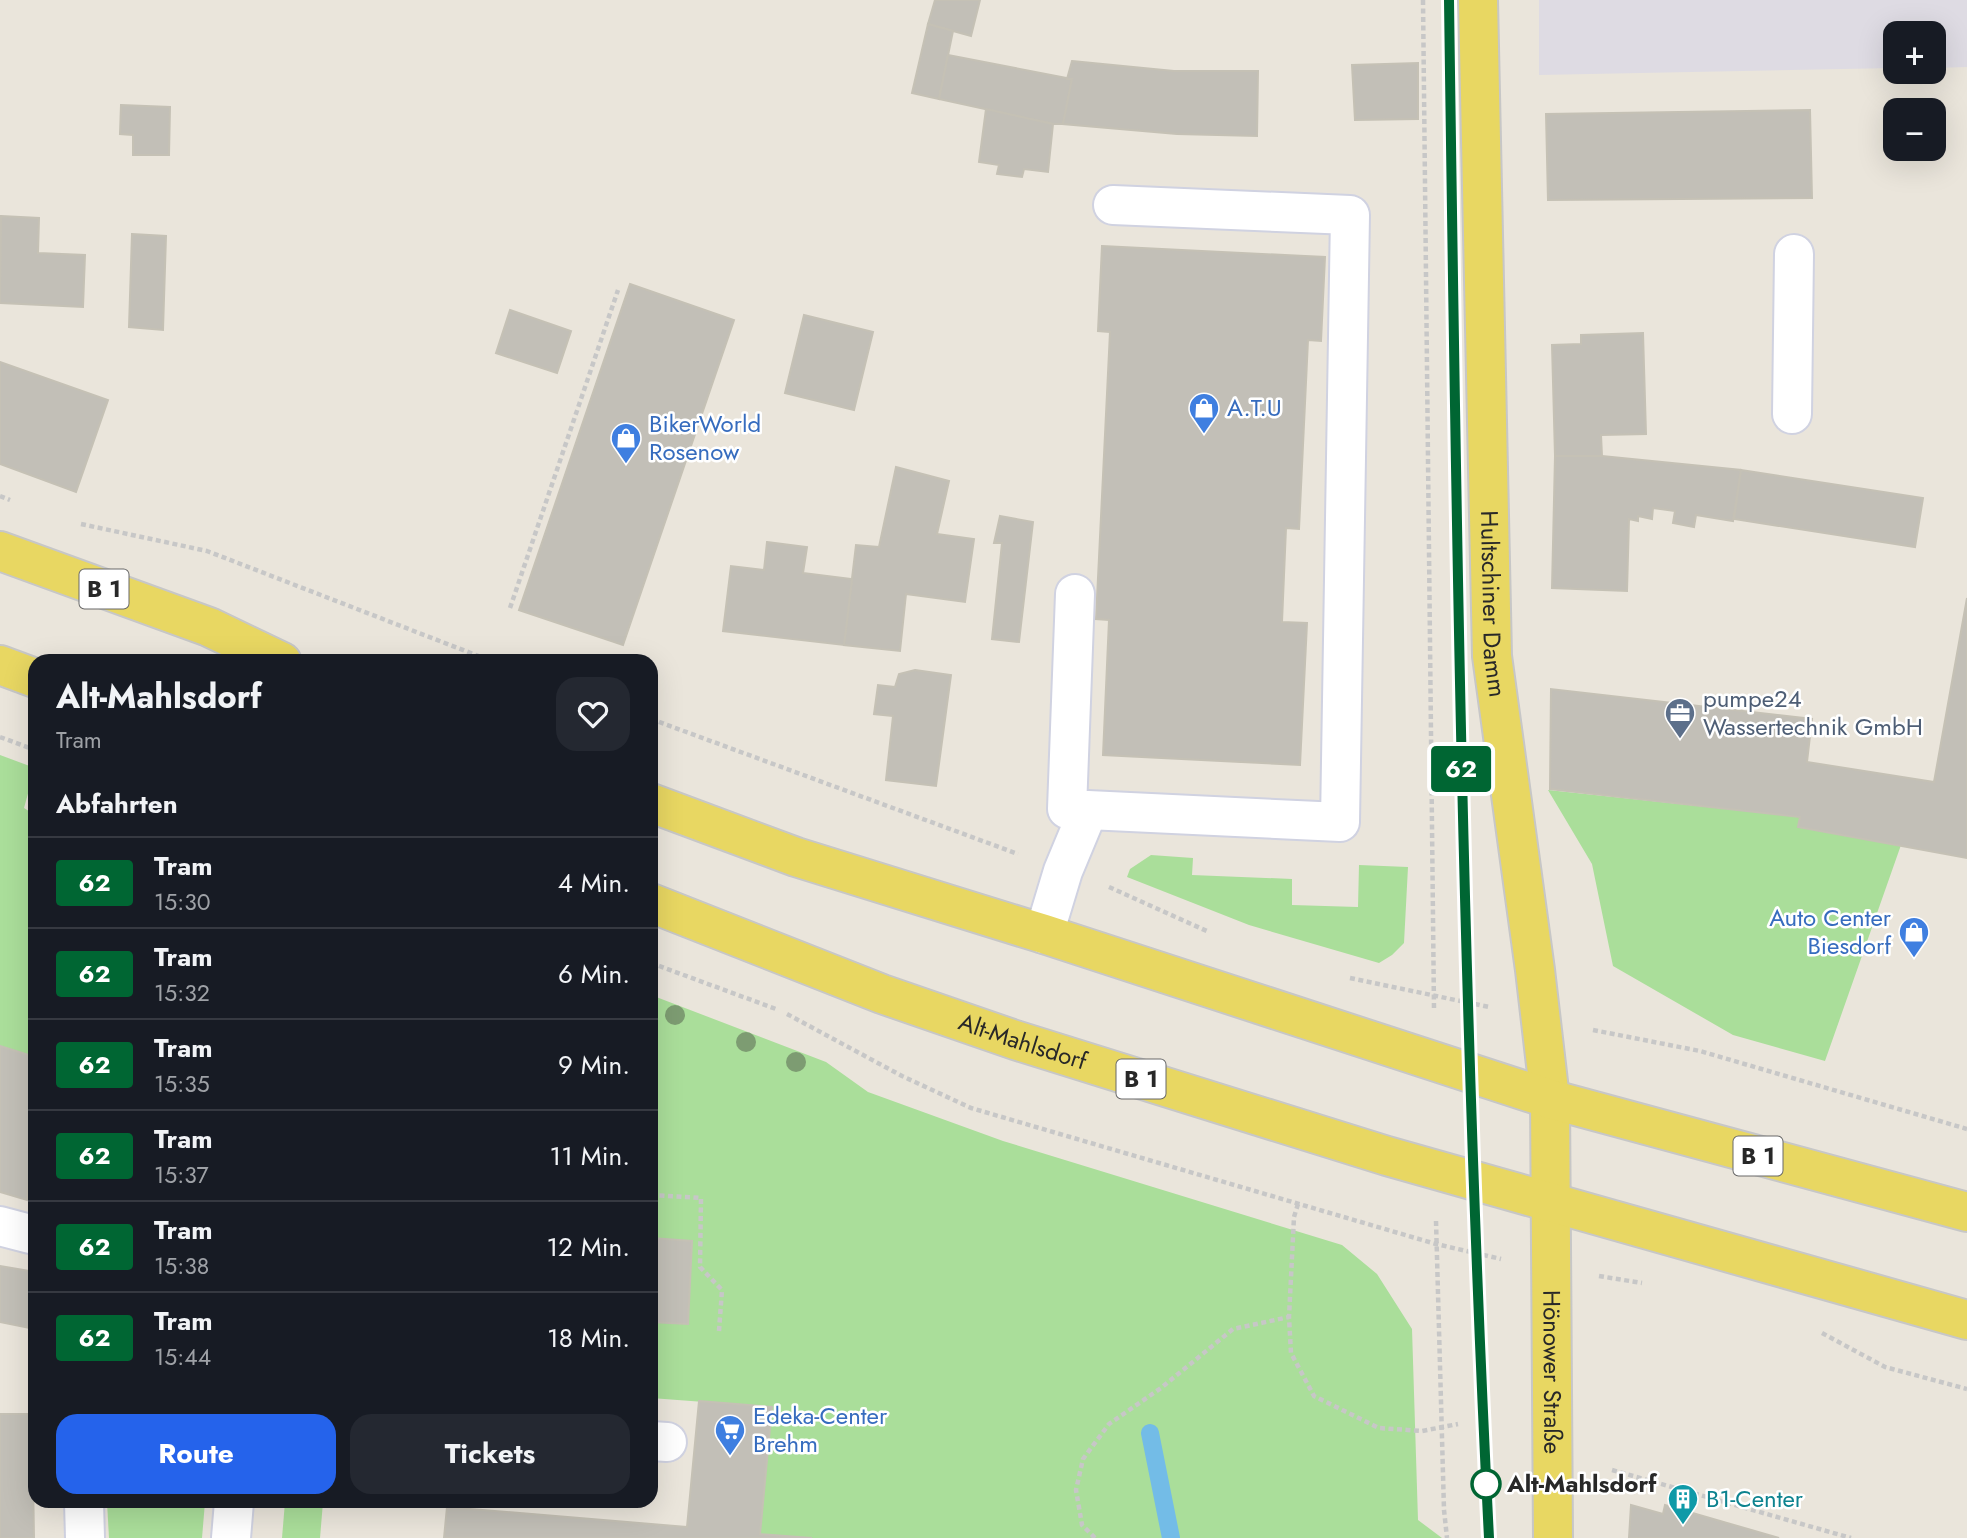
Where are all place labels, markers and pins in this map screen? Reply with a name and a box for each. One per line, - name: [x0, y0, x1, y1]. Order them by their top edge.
- place label: A.T.U: [1227, 390, 1282, 425]
- shop icon: A.T.U: [1187, 391, 1221, 435]
- place label: BikerWorld Rosenow: [649, 406, 761, 469]
- shop icon: BikerWorld Rosenow: [609, 421, 643, 465]
- place label: pumpe24 Wassertechnik GmbH: [1703, 681, 1923, 744]
- office icon: pumpe24 Wassertechnik GmbH: [1663, 696, 1697, 740]
- place label: Auto Center Biesdorf: [1769, 900, 1892, 963]
- shop icon: Auto Center Biesdorf: [1897, 915, 1931, 959]
- place label: Edeka-Center Brehm: [753, 1398, 888, 1461]
- supermarket icon: Edeka-Center Brehm: [713, 1413, 747, 1457]
- place label: Alt-Mahlsdorf: [1506, 1466, 1658, 1501]
- marker: Alt-Mahlsdorf: [1471, 1469, 1501, 1499]
- place label: B1-Center: [1706, 1481, 1804, 1516]
- building icon: B1-Center: [1666, 1482, 1700, 1526]

